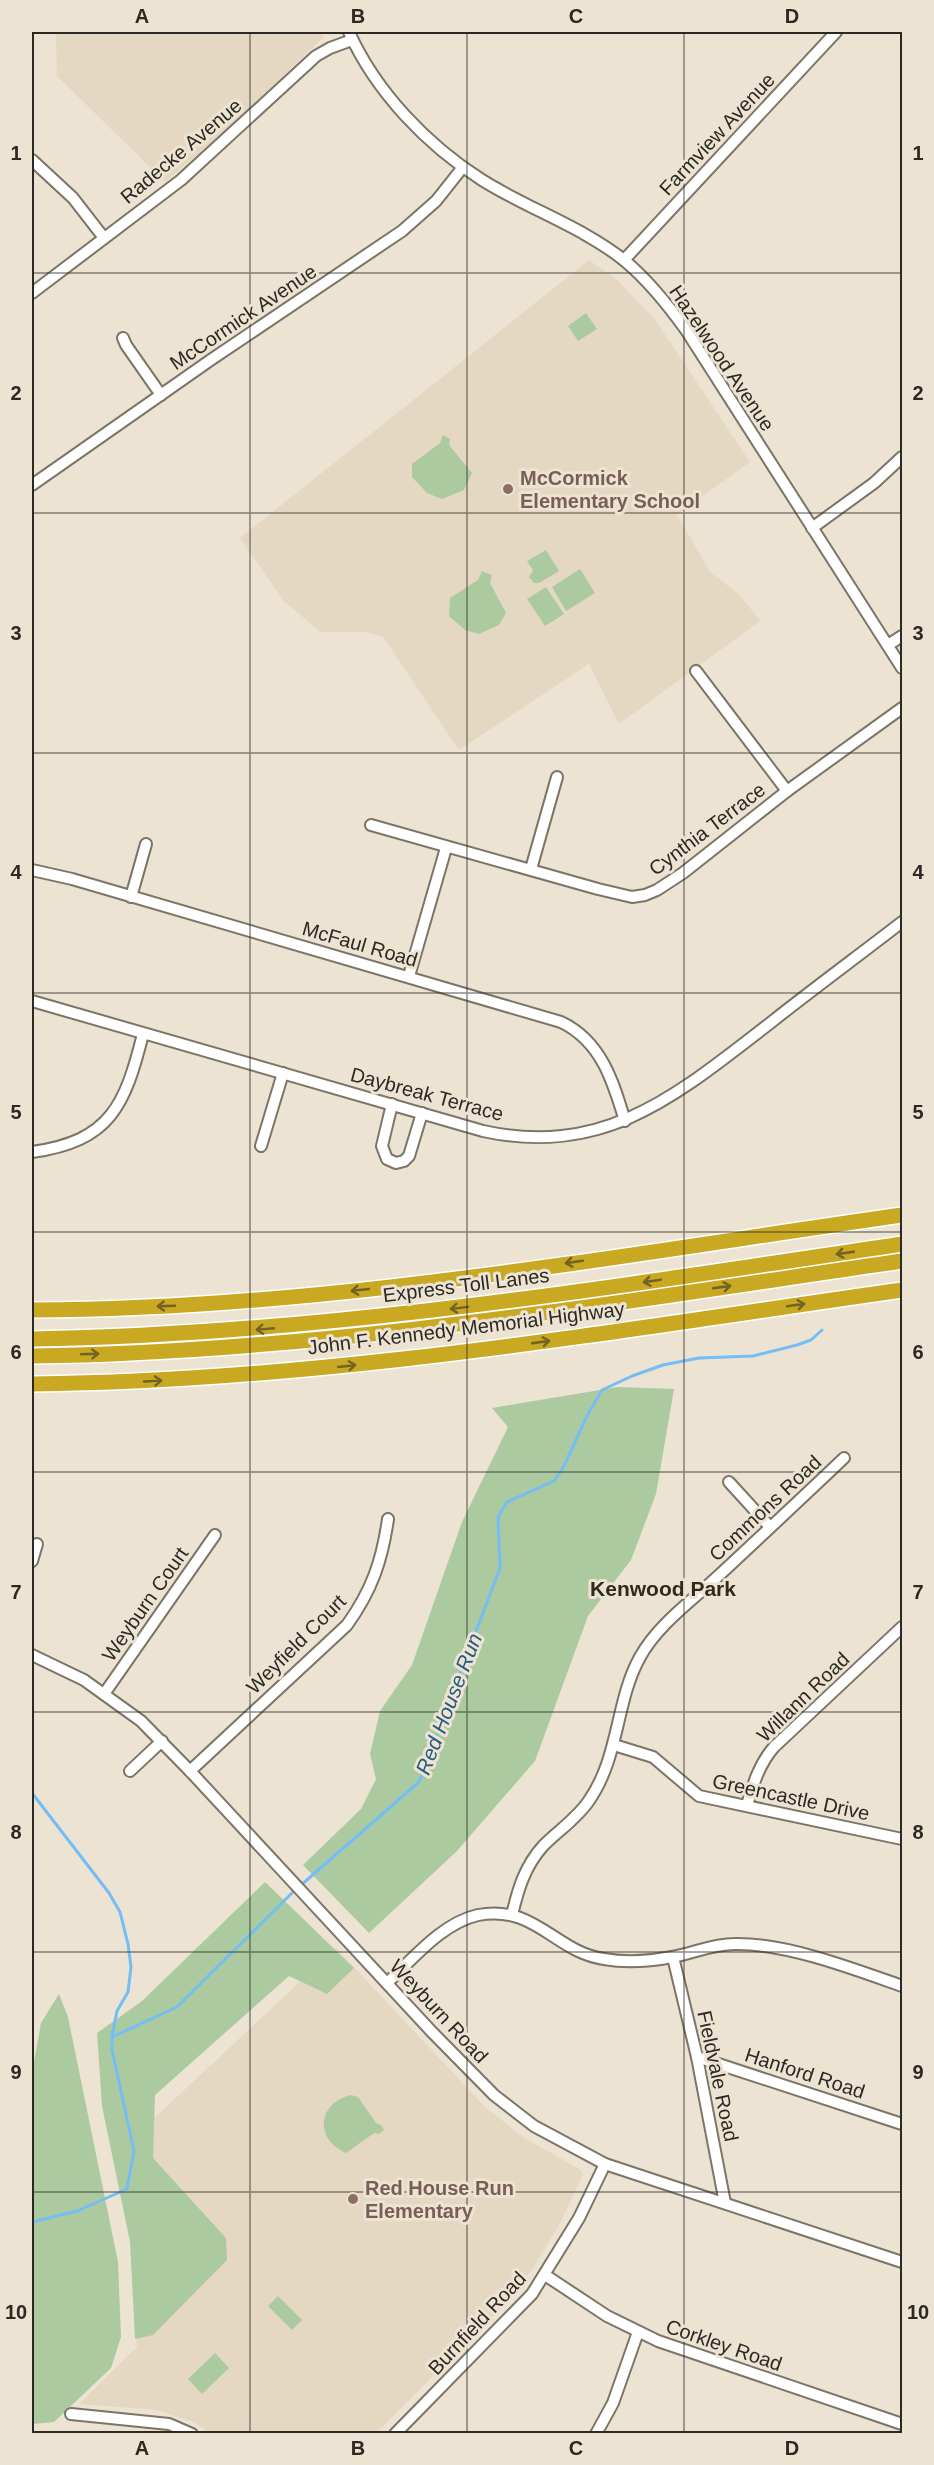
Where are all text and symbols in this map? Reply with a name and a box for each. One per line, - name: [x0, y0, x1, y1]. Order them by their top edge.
- text: A: [135, 5, 149, 27]
- text: B: [351, 5, 365, 27]
- text: C: [569, 5, 583, 27]
- text: D: [785, 5, 799, 27]
- street label: Farmview Avenue: [655, 69, 779, 199]
- street label: Radecke Avenue: [116, 94, 246, 208]
- text: 1: [10, 142, 22, 164]
- text: 1: [912, 142, 924, 164]
- street label: McCormick Avenue: [166, 260, 320, 374]
- street label: Hazelwood Avenue: [665, 281, 779, 435]
- text: 2: [10, 382, 22, 404]
- text: 2: [912, 382, 924, 404]
- place label: McCormick Elementary School: [520, 467, 700, 512]
- marker: McCormick Elementary School: [501, 482, 515, 496]
- text: 3: [10, 622, 22, 644]
- text: 3: [912, 622, 924, 644]
- street label: Cynthia Terrace: [645, 778, 769, 880]
- text: 4: [10, 861, 22, 883]
- text: 4: [912, 861, 924, 883]
- street label: McFaul Road: [300, 917, 420, 971]
- street label: Daybreak Terrace: [348, 1063, 506, 1125]
- text: 5: [10, 1101, 22, 1123]
- text: 5: [912, 1101, 924, 1123]
- one-way arrow: [835, 1247, 855, 1258]
- one-way arrow: [565, 1256, 585, 1267]
- street label: Express Toll Lanes: [382, 1264, 550, 1306]
- one-way arrow: [642, 1275, 662, 1286]
- one-way arrow: [711, 1281, 731, 1292]
- one-way arrow: [351, 1285, 371, 1296]
- street label: John F. Kennedy Memorial Highway: [306, 1298, 626, 1358]
- one-way arrow: [786, 1299, 806, 1310]
- one-way arrow: [156, 1300, 176, 1311]
- one-way arrow: [449, 1303, 469, 1314]
- one-way arrow: [255, 1323, 275, 1334]
- one-way arrow: [530, 1337, 550, 1348]
- text: 6: [10, 1341, 22, 1363]
- text: 6: [912, 1341, 924, 1363]
- one-way arrow: [79, 1349, 99, 1360]
- one-way arrow: [337, 1360, 357, 1371]
- one-way arrow: [142, 1375, 162, 1386]
- street label: Commons Road: [705, 1451, 825, 1565]
- street label: Weyburn Court: [98, 1542, 193, 1665]
- district label: Kenwood Park: [590, 1577, 736, 1600]
- text: 7: [10, 1581, 22, 1603]
- text: 7: [912, 1581, 924, 1603]
- street label: Weyfield Court: [242, 1590, 350, 1698]
- water label: Red House Run: [411, 1630, 486, 1778]
- street label: Willann Road: [753, 1648, 853, 1746]
- street label: Greencastle Drive: [710, 1770, 872, 1824]
- text: 8: [10, 1821, 22, 1843]
- text: 8: [912, 1821, 924, 1843]
- street label: Weyburn Road: [386, 1955, 492, 2067]
- street label: Fieldvale Road: [693, 2008, 743, 2144]
- street label: Hanford Road: [742, 2043, 868, 2103]
- text: 9: [10, 2061, 22, 2083]
- text: 9: [912, 2061, 924, 2083]
- place label: Red House Run Elementary: [365, 2177, 514, 2222]
- marker: Red House Run Elementary: [346, 2192, 360, 2206]
- street label: Burnfield Road: [424, 2267, 530, 2379]
- text: 10: [5, 2301, 27, 2323]
- text: 10: [907, 2301, 929, 2323]
- street label: Corkley Road: [663, 2315, 785, 2375]
- text: A: [135, 2437, 149, 2459]
- text: B: [351, 2437, 365, 2459]
- text: C: [569, 2437, 583, 2459]
- text: D: [785, 2437, 799, 2459]

